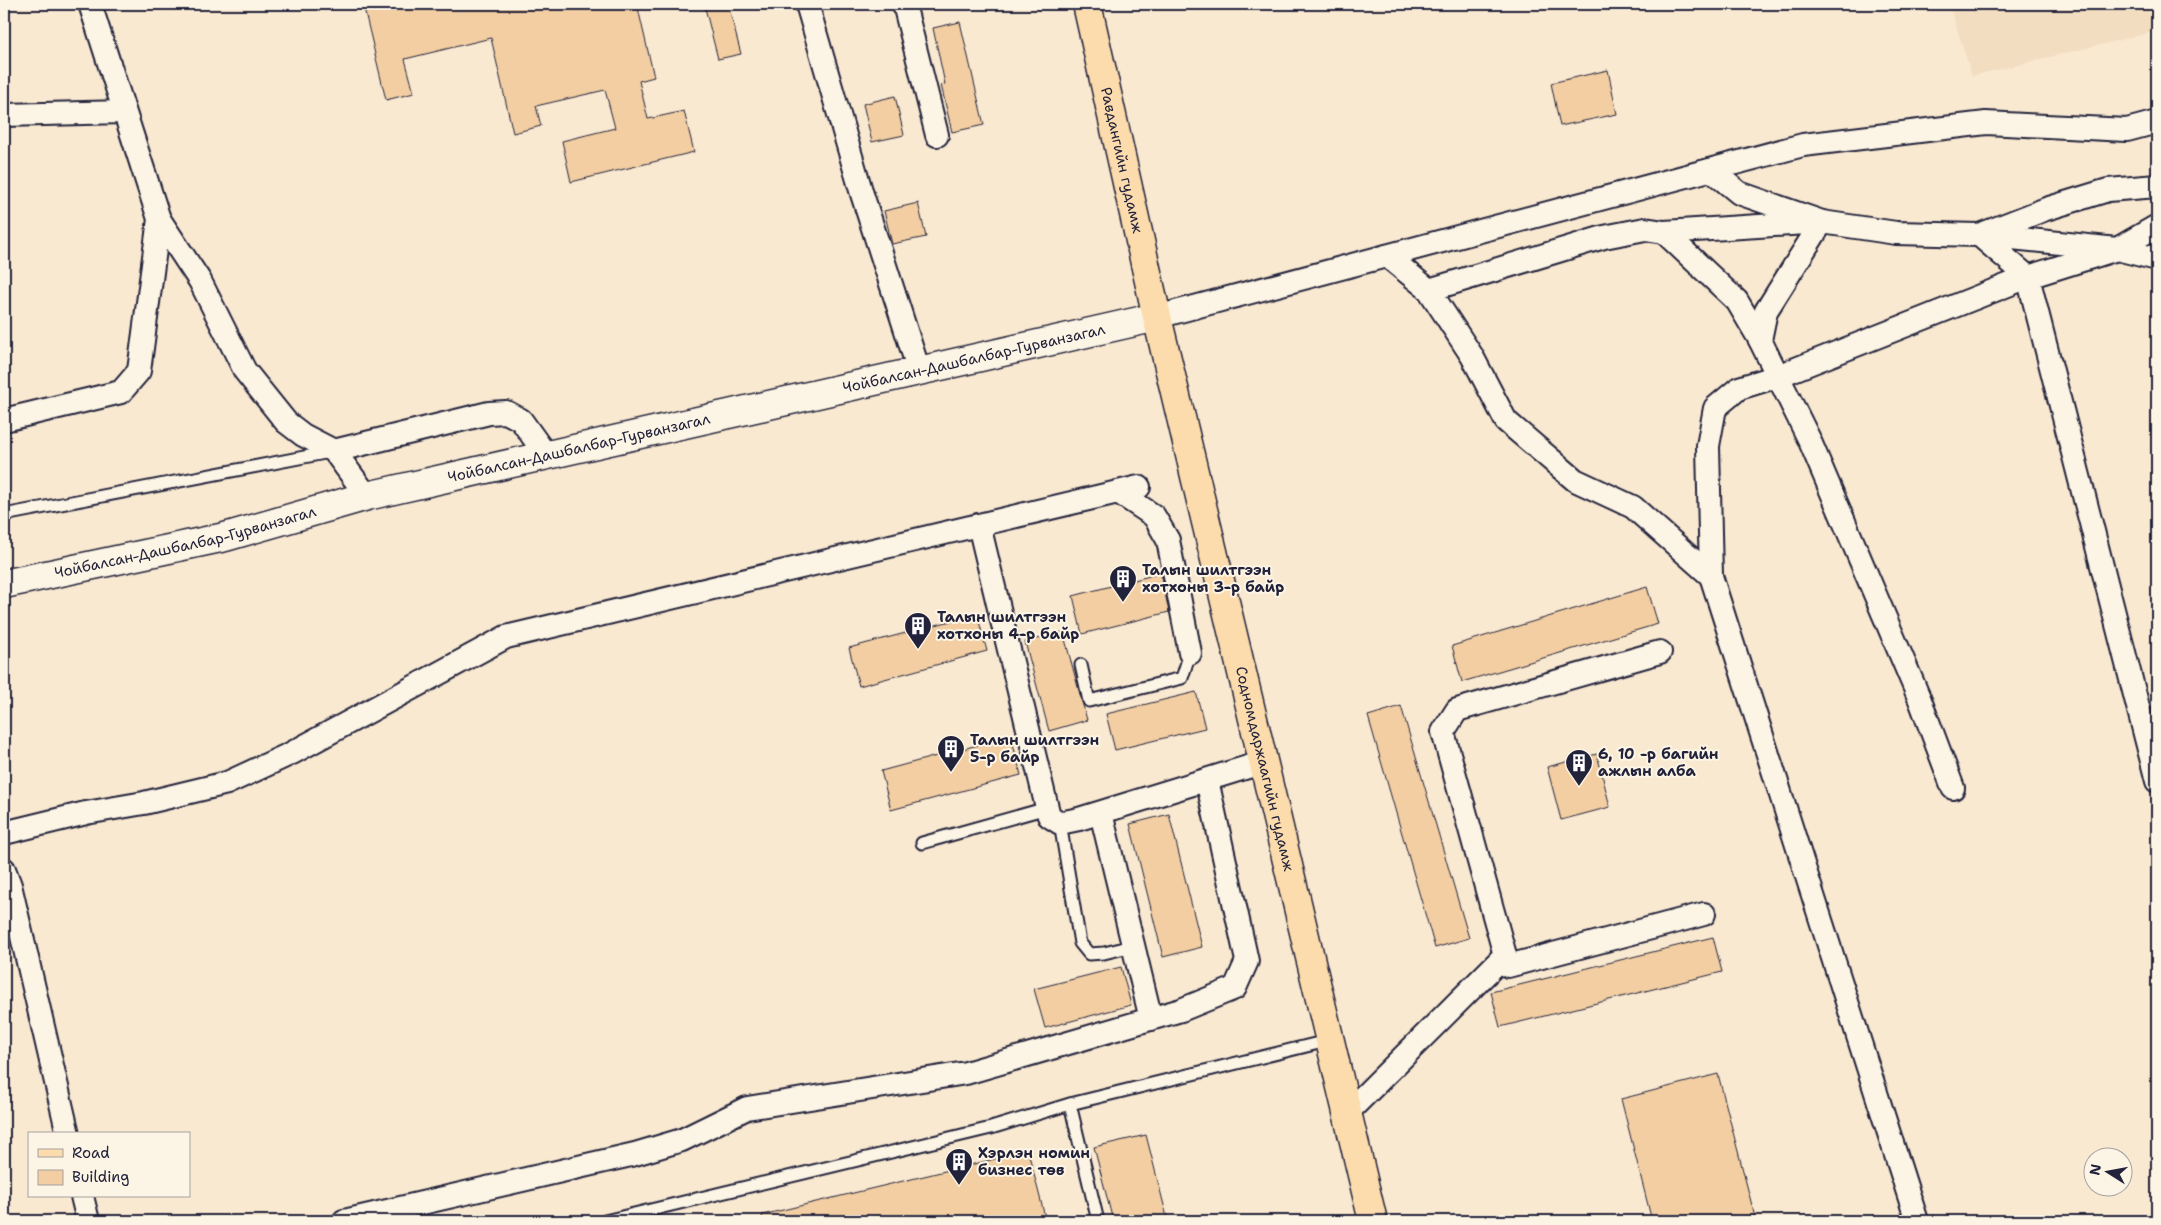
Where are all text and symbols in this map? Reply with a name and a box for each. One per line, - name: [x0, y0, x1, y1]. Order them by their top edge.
- street label: Равдангийн гудамж: [1096, 85, 1148, 236]
- street label: Чойбалсан-Дашбалбар-Гурванзагал: [841, 319, 1108, 398]
- street label: Чойбалсан-Дашбалбар-Гурванзагал: [446, 408, 713, 487]
- street label: Чойбалсан-Дашбалбар-Гурванзагал: [53, 501, 319, 583]
- place label: Талын шилтгээн хотхоны 3-р байр: [1142, 560, 1284, 597]
- building icon: Талын шилтгээн хотхоны 3-р байр: [1108, 564, 1138, 603]
- place label: Талын шилтгээн хотхоны 4-р байр: [937, 607, 1079, 644]
- building icon: Талын шилтгээн хотхоны 4-р байр: [903, 611, 933, 650]
- street label: Содномдаржаагийн гудамж: [1231, 664, 1299, 874]
- place label: Талын шилтгээн 5-р байр: [970, 730, 1099, 767]
- building icon: Талын шилтгээн 5-р байр: [936, 734, 966, 773]
- place label: 6, 10 -р багийн ажлын алба: [1598, 744, 1719, 781]
- building icon: 6, 10 -р багийн ажлын алба: [1564, 748, 1594, 787]
- legend: [28, 1132, 190, 1198]
- text: Road: [72, 1143, 110, 1163]
- place label: Хэрлэн номин бизнес төв: [978, 1143, 1090, 1180]
- building icon: Хэрлэн номин бизнес төв: [944, 1147, 974, 1186]
- north arrow: [2084, 1148, 2134, 1198]
- text: N: [2085, 1162, 2105, 1177]
- text: Building: [72, 1167, 129, 1187]

